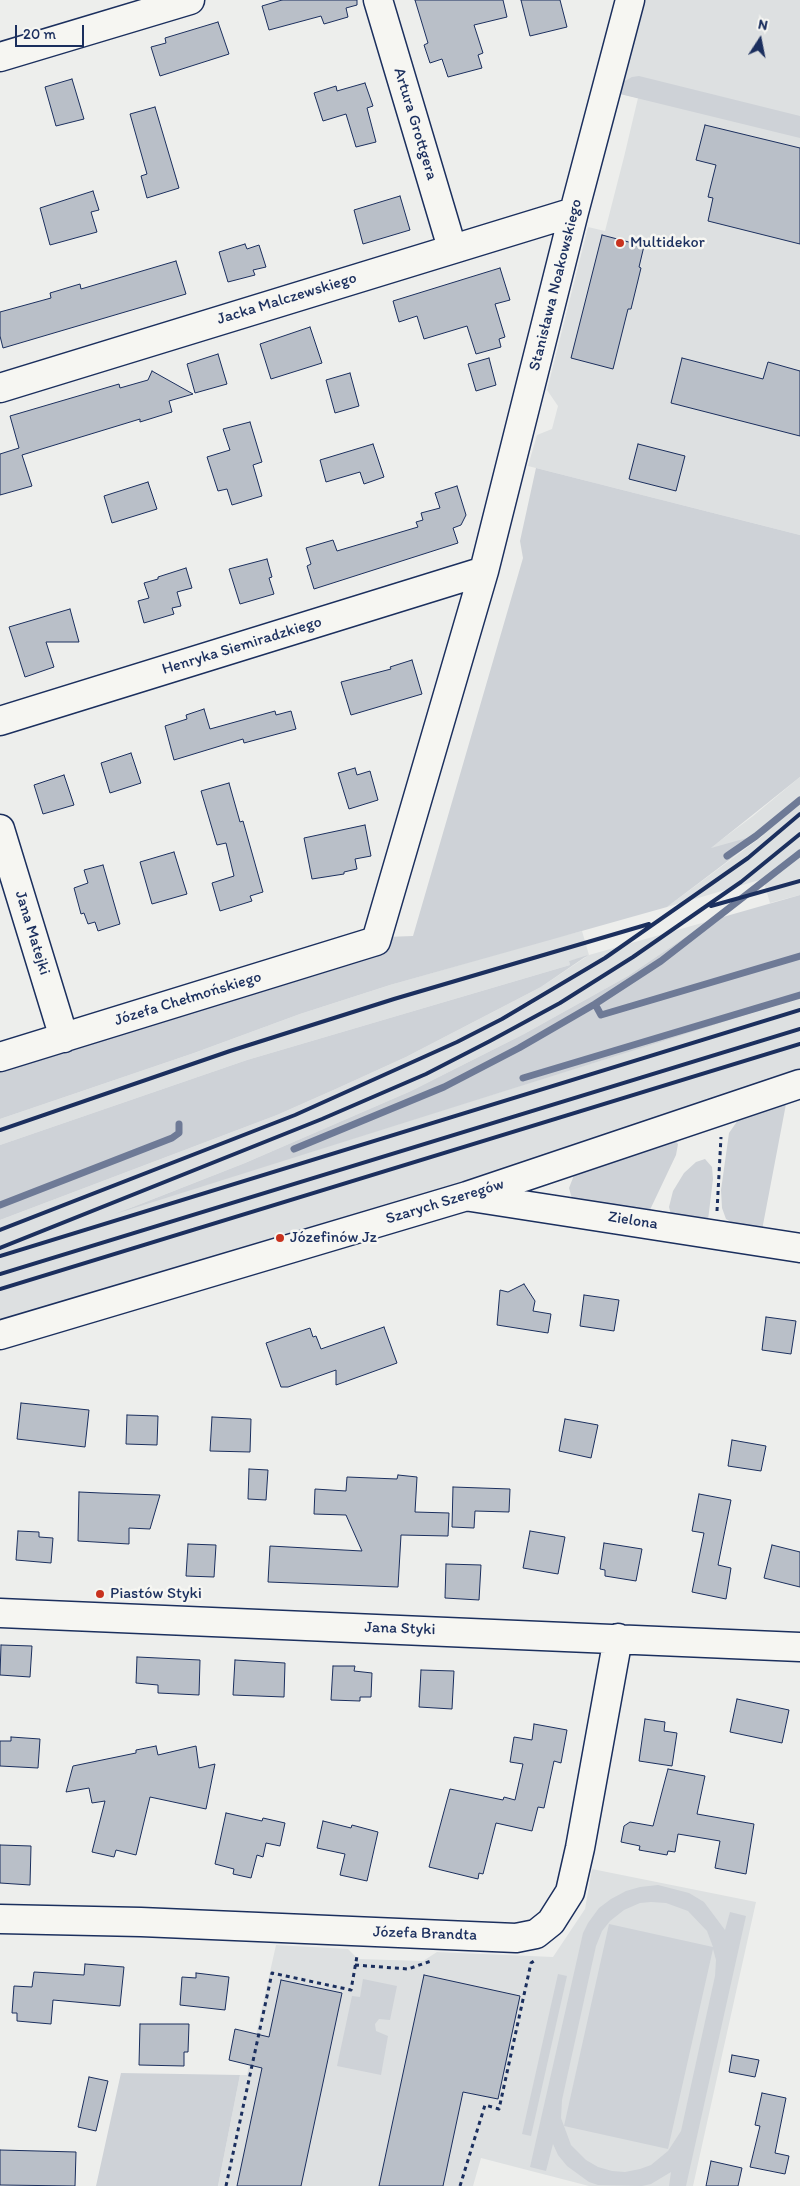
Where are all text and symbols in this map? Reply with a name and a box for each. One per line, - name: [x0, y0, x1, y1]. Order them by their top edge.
- scale bar: [18, 15, 86, 47]
- north arrow: [735, 15, 785, 65]
- text: N: [757, 16, 769, 34]
- text: 20 m: [23, 25, 56, 43]
- street label: Artura Grottgera: [389, 65, 441, 183]
- street label: Stanisława Noakowskiego: [525, 197, 587, 373]
- place label: Multidekor: [630, 233, 705, 253]
- marker: Multidekor: [614, 237, 626, 249]
- street label: Jacka Malczewskiego: [215, 269, 359, 329]
- street label: Henryka Siemiradzkiego: [160, 613, 324, 679]
- street label: Jana Matejki: [10, 889, 54, 977]
- street label: Józefa Chełmońskiego: [112, 967, 264, 1031]
- street label: Szarych Szeregów: [384, 1175, 506, 1229]
- street label: Zielona: [607, 1208, 659, 1234]
- place label: Józefinów Jz: [290, 1228, 377, 1248]
- marker: Józefinów Jz: [274, 1232, 286, 1244]
- place label: Piastów Styki: [110, 1584, 202, 1604]
- marker: Piastów Styki: [94, 1588, 106, 1600]
- street label: Jana Styki: [364, 1618, 436, 1640]
- street label: Józefa Brandta: [373, 1923, 477, 1945]

